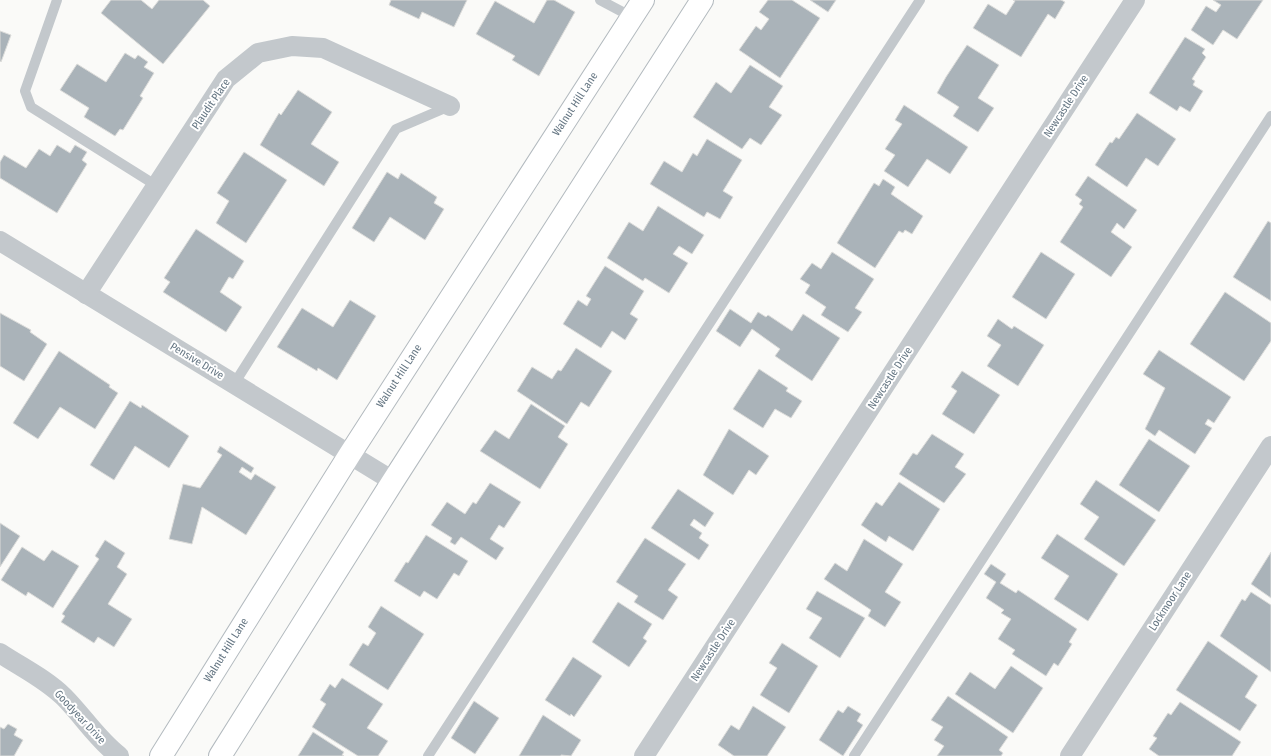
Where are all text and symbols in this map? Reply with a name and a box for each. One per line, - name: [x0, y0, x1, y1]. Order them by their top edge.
- street label: Walnut Hill Lane: [550, 70, 600, 138]
- street label: Newcastle Drive: [1041, 72, 1091, 140]
- street label: Plaudit Place: [189, 76, 233, 132]
- street label: Pensive Drive: [168, 340, 226, 382]
- street label: Walnut Hill Lane: [374, 342, 424, 410]
- street label: Newcastle Drive: [865, 344, 915, 412]
- street label: Lockmoor Lane: [1146, 569, 1194, 633]
- street label: Walnut Hill Lane: [201, 616, 251, 684]
- street label: Newcastle Drive: [688, 616, 738, 684]
- street label: Goodyear Drive: [52, 687, 108, 747]

